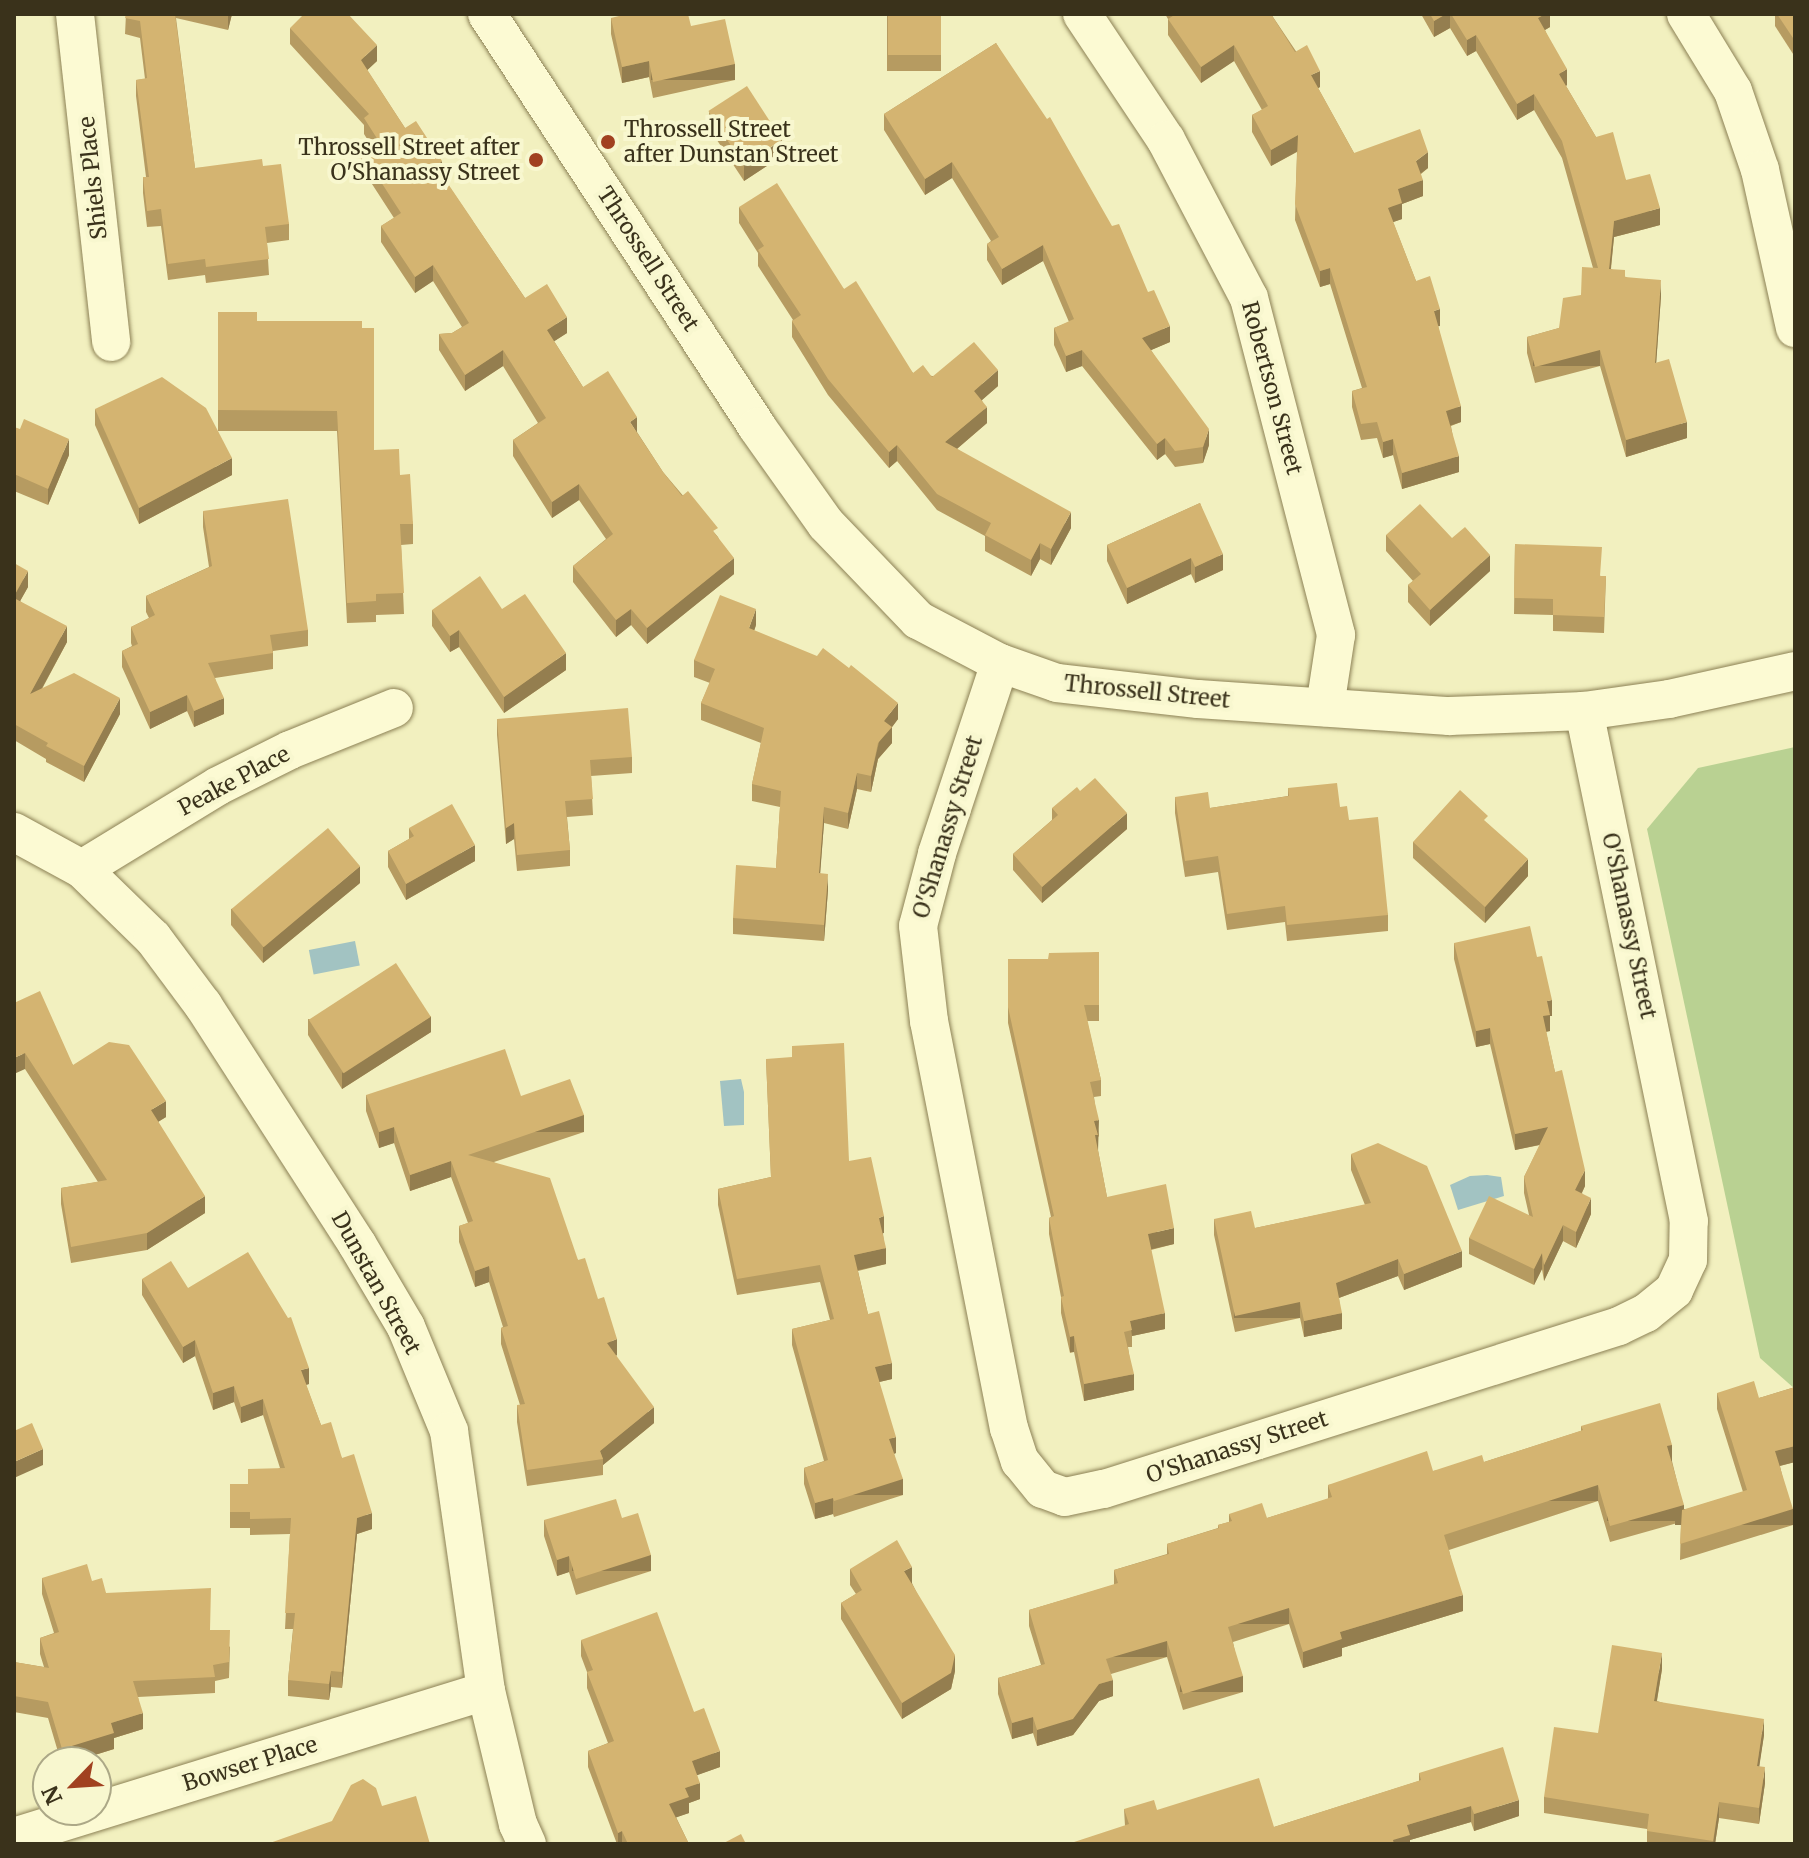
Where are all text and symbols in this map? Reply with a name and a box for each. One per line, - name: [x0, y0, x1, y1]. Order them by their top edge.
- street label: Shiels Place: [73, 115, 113, 241]
- place label: Throssell Street after Dunstan Street: [624, 116, 838, 168]
- marker: Throssell Street after Dunstan Street: [599, 133, 617, 151]
- place label: Throssell Street after O'Shanassy Street: [298, 134, 520, 186]
- marker: Throssell Street after O'Shanassy Street: [527, 151, 545, 169]
- street label: Throssell Street: [592, 182, 704, 336]
- street label: Robertson Street: [1236, 299, 1308, 477]
- street label: Throssell Street: [1063, 670, 1231, 714]
- street label: O'Shanassy Street: [908, 733, 988, 921]
- street label: Peake Place: [174, 741, 294, 821]
- street label: O'Shanassy Street: [1596, 831, 1662, 1021]
- street label: Dunstan Street: [326, 1207, 426, 1359]
- street label: O'Shanassy Street: [1143, 1405, 1331, 1489]
- street label: Bowser Place: [180, 1731, 320, 1797]
- north arrow: [32, 1746, 112, 1826]
- text: N: [36, 1782, 68, 1809]

